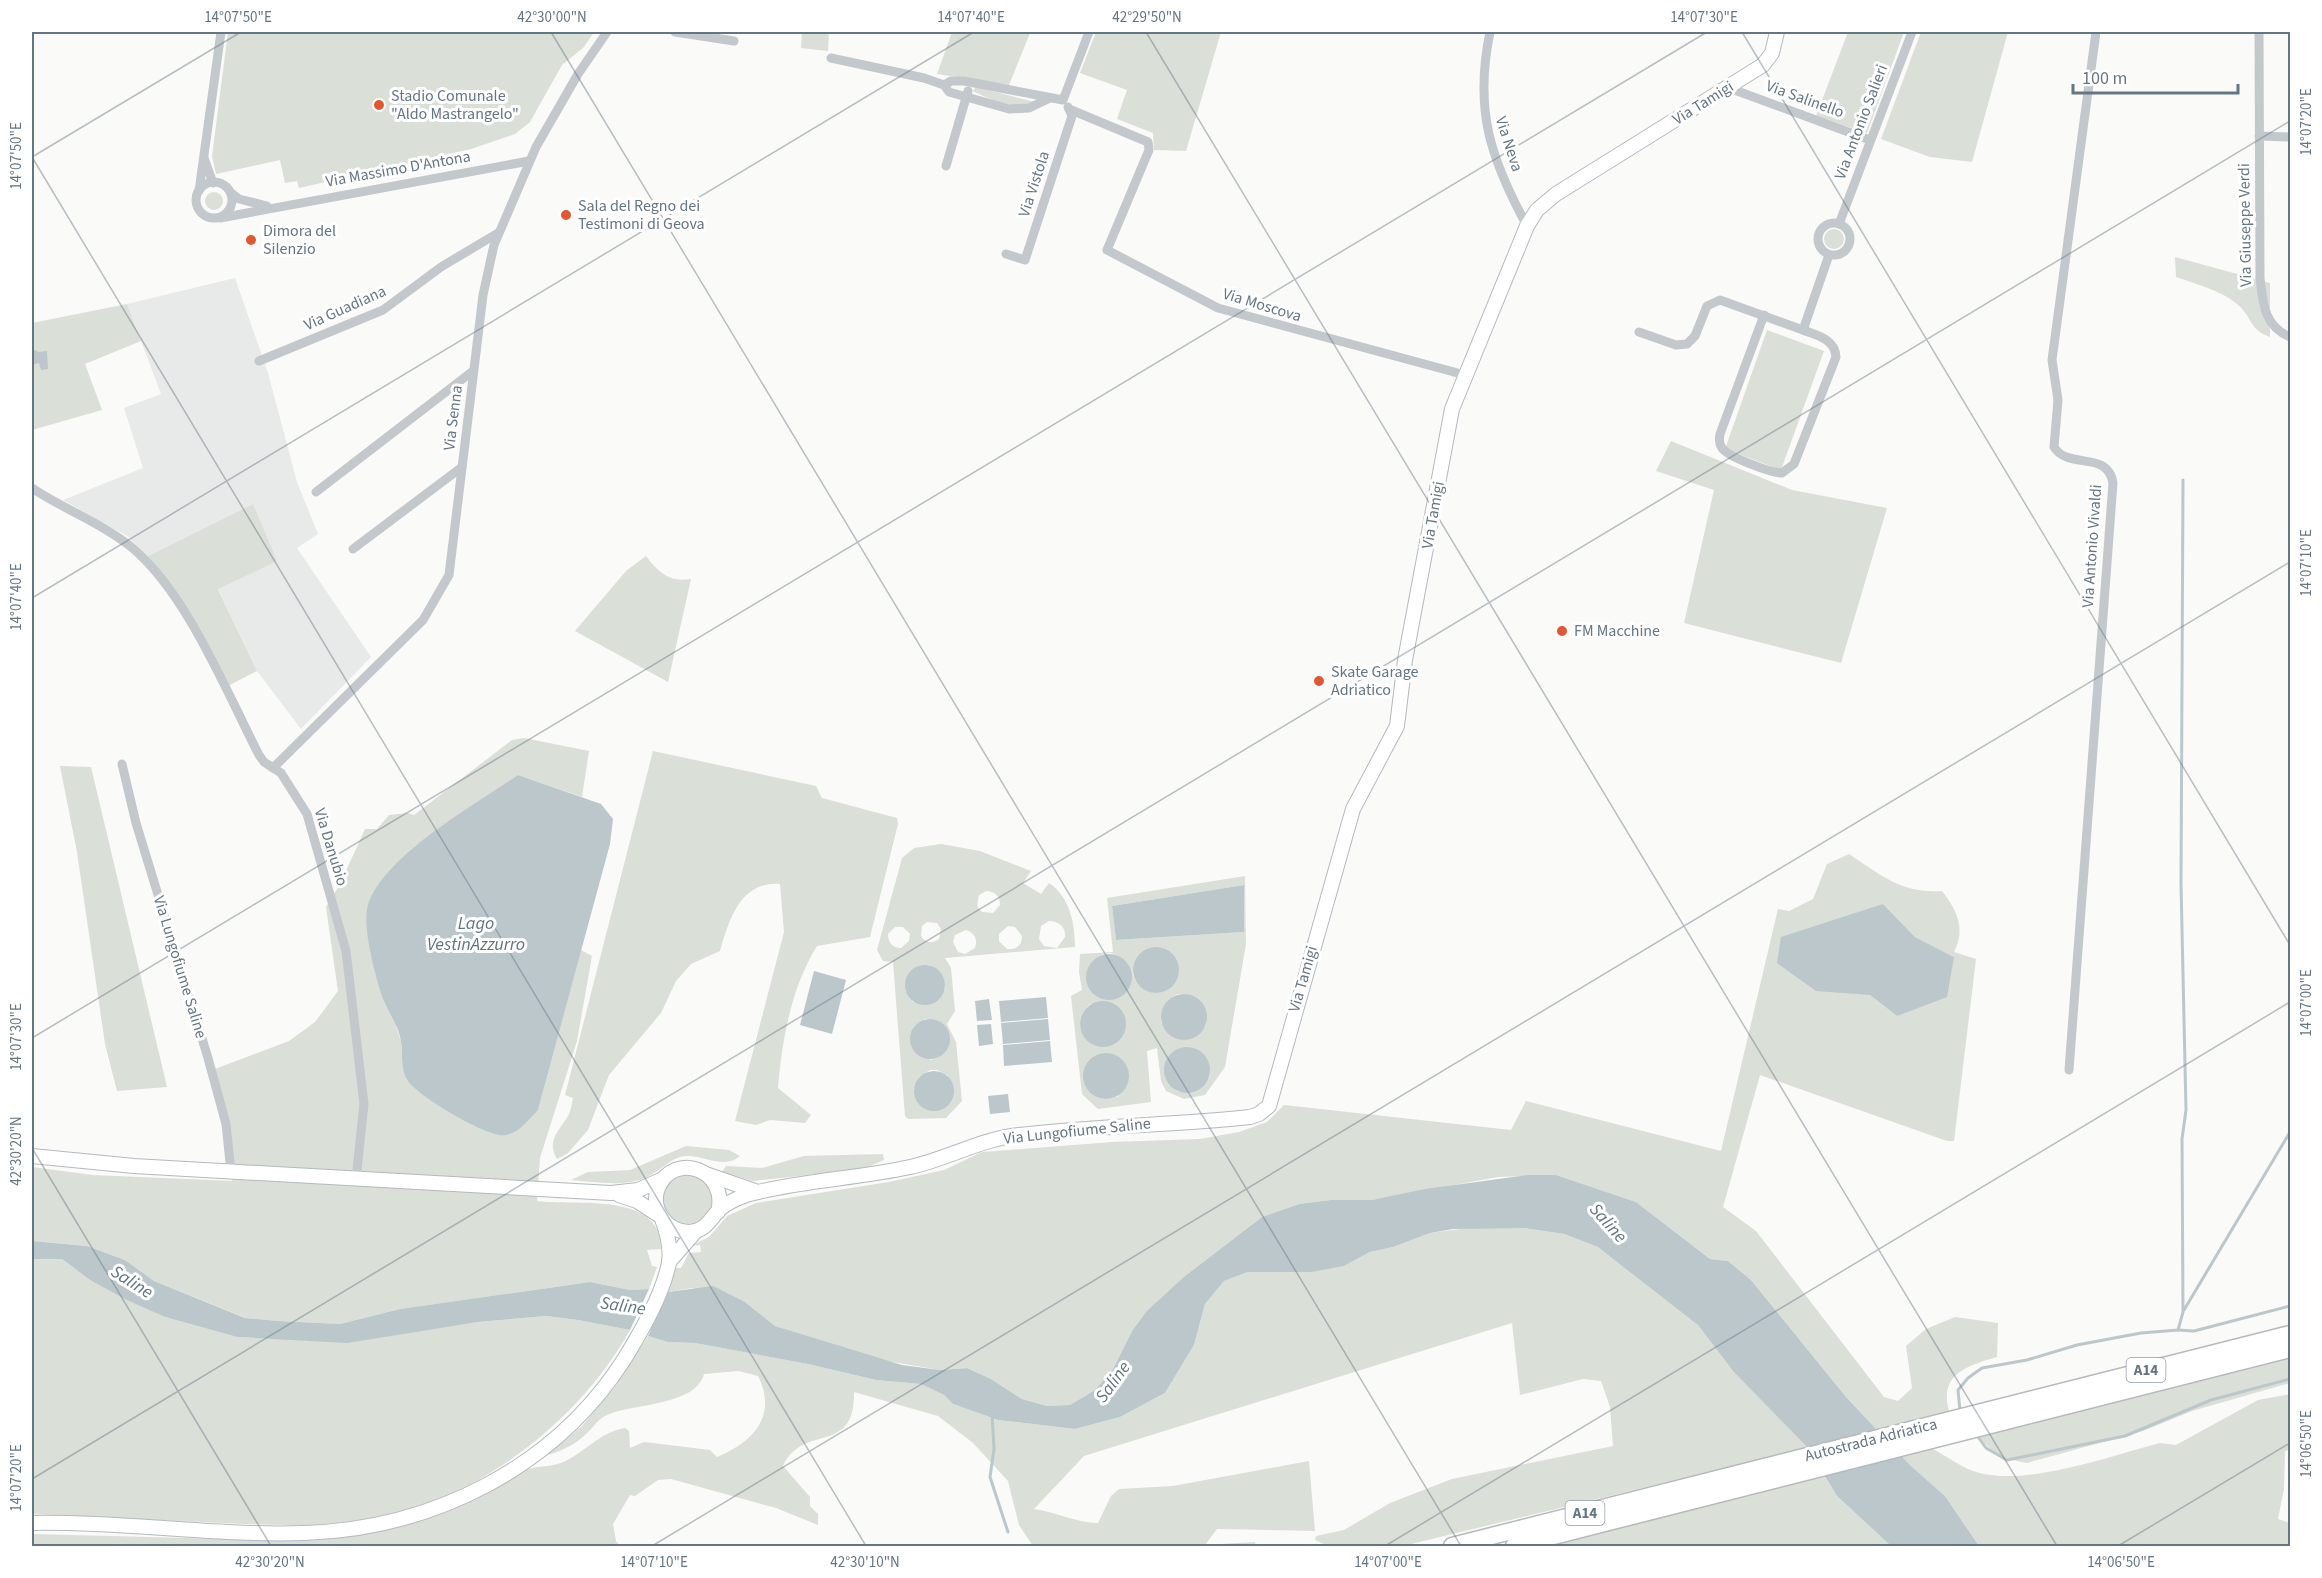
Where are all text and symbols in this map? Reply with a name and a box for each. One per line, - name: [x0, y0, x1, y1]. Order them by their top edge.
- text: 14°07'50"E: [204, 7, 272, 28]
- text: 42°30'00"N: [517, 7, 587, 28]
- text: 14°07'40"E: [937, 7, 1005, 28]
- text: 42°29'50"N: [1112, 7, 1182, 28]
- text: 14°07'30"E: [1670, 7, 1738, 28]
- scale bar: [2073, 57, 2238, 95]
- street label: Via Antonio Salieri: [1829, 61, 1893, 183]
- text: 100 m: [2082, 66, 2127, 91]
- street label: Via Salinello: [1763, 75, 1847, 123]
- street label: Via Tamigi: [1668, 76, 1738, 130]
- place label: Stadio Comunale "Aldo Mastrangelo": [391, 85, 519, 125]
- text: 14°07'20"E: [2296, 88, 2317, 156]
- marker: Stadio Comunale "Aldo Mastrangelo": [372, 98, 386, 112]
- street label: Via Neva: [1490, 113, 1528, 175]
- text: 14°07'50"E: [6, 122, 27, 190]
- street label: Via Massimo D'Antona: [324, 145, 472, 193]
- street label: Via Vistola: [1013, 148, 1055, 220]
- street label: Via Giuseppe Verdi: [2233, 163, 2257, 287]
- place label: Sala del Regno dei Testimoni di Geova: [578, 195, 705, 235]
- marker: Sala del Regno dei Testimoni di Geova: [559, 208, 573, 222]
- place label: Dimora del Silenzio: [263, 220, 336, 260]
- marker: Dimora del Silenzio: [244, 233, 258, 247]
- street label: Via Guadiana: [300, 280, 390, 336]
- street label: Via Moscova: [1220, 283, 1304, 327]
- street label: Via Senna: [438, 384, 468, 452]
- street label: Via Tamigi: [1416, 480, 1450, 550]
- street label: Via Antonio Vivaldi: [2077, 484, 2107, 608]
- text: 14°07'10"E: [2296, 529, 2317, 597]
- text: 14°07'40"E: [6, 563, 27, 631]
- place label: FM Macchine: [1574, 620, 1660, 642]
- marker: FM Macchine: [1555, 624, 1569, 638]
- place label: Skate Garage Adriatico: [1331, 661, 1418, 701]
- marker: Skate Garage Adriatico: [1312, 674, 1326, 688]
- street label: Via Danubio: [309, 805, 353, 889]
- street label: Via Lungofiume Saline: [148, 893, 212, 1041]
- water label: Lago VestinAzzurro: [427, 911, 525, 957]
- street label: Via Tamigi: [1283, 943, 1323, 1015]
- text: 14°07'00"E: [2296, 969, 2317, 1037]
- text: 14°07'30"E: [6, 1003, 27, 1071]
- street label: Via Lungofiume Saline: [1002, 1112, 1152, 1150]
- text: 42°30'20"N: [6, 1116, 27, 1186]
- water label: Saline: [1583, 1198, 1633, 1249]
- water label: Saline: [106, 1259, 158, 1305]
- water label: Saline: [599, 1290, 648, 1322]
- water label: Saline: [1089, 1356, 1137, 1408]
- road number: A14: [2126, 1358, 2166, 1382]
- text: 14°06'50"E: [2296, 1410, 2317, 1478]
- street label: Autostrada Adriatica: [1802, 1413, 1940, 1467]
- text: 14°07'20"E: [6, 1444, 27, 1512]
- road number: A14: [1566, 1501, 1604, 1525]
- text: 42°30'20"N: [235, 1552, 305, 1573]
- text: 14°07'10"E: [620, 1552, 688, 1573]
- text: 42°30'10"N: [830, 1552, 900, 1573]
- text: 14°07'00"E: [1354, 1552, 1422, 1573]
- text: 14°06'50"E: [2087, 1552, 2155, 1573]

